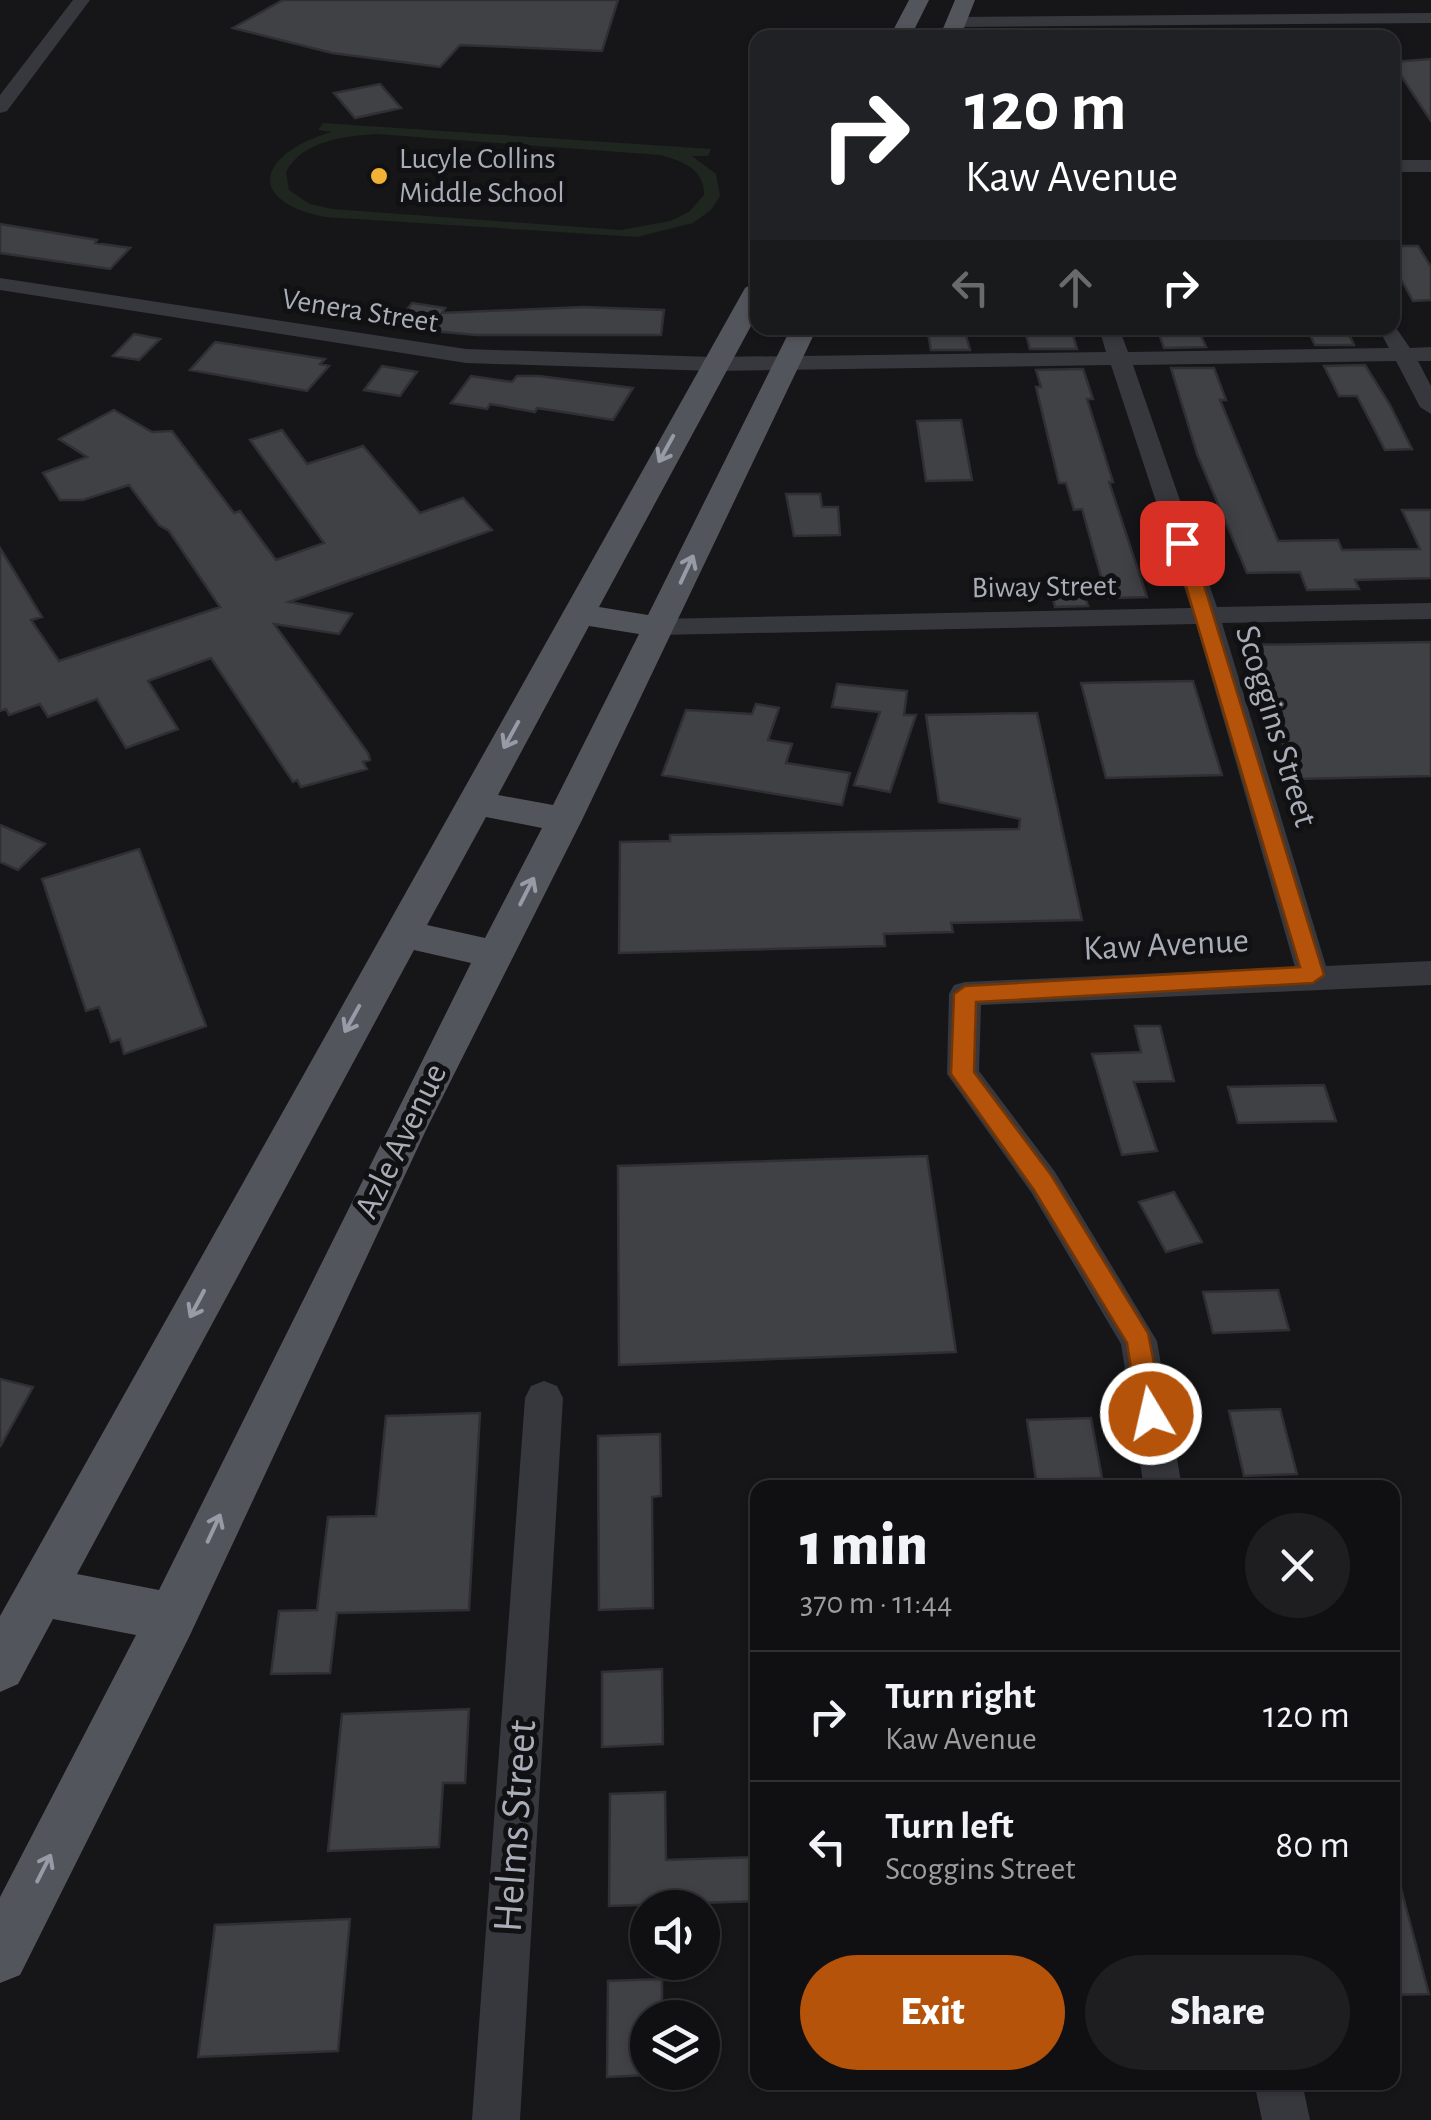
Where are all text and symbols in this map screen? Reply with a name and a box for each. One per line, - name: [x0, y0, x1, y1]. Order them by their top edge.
- icon: right: [800, 70, 930, 200]
- text: 120 m: [965, 73, 1127, 143]
- place label: Lucyle Collins Middle School: [399, 144, 565, 208]
- text: Kaw Avenue: [965, 155, 1178, 200]
- marker: Lucyle Collins Middle School: [368, 165, 390, 187]
- icon: left: [943, 260, 998, 315]
- icon: ahead: [1048, 260, 1103, 315]
- icon: right: [1153, 260, 1208, 315]
- street label: Venera Street: [280, 284, 441, 338]
- one-way arrow: [656, 434, 676, 464]
- pin: [1140, 501, 1225, 586]
- icon: arrive: [1155, 516, 1210, 571]
- one-way arrow: [678, 554, 697, 584]
- street label: Biway Street: [971, 571, 1117, 603]
- street label: Scoggins Street: [1229, 621, 1323, 831]
- one-way arrow: [501, 720, 521, 749]
- one-way arrow: [518, 877, 537, 907]
- street label: Kaw Avenue: [1082, 923, 1250, 967]
- one-way arrow: [342, 1003, 362, 1033]
- street label: Azle Avenue: [349, 1058, 453, 1224]
- one-way arrow: [187, 1289, 206, 1318]
- position arrow: [1099, 1362, 1203, 1466]
- button: close: [1245, 1513, 1350, 1618]
- one-way arrow: [206, 1514, 225, 1544]
- text: 1 min: [800, 1516, 928, 1576]
- text: 370 m · 11:44: [800, 1587, 952, 1619]
- text: Turn right: [885, 1678, 1035, 1716]
- icon: right: [800, 1689, 855, 1744]
- text: 120 m: [1263, 1697, 1350, 1735]
- street label: Helms Street: [487, 1719, 543, 1933]
- text: Kaw Avenue: [885, 1723, 1037, 1755]
- text: Turn left: [885, 1808, 1013, 1846]
- icon: left: [800, 1819, 855, 1874]
- text: 80 m: [1275, 1827, 1350, 1865]
- one-way arrow: [35, 1853, 54, 1883]
- text: Scoggins Street: [885, 1853, 1075, 1885]
- map controls: [630, 1890, 720, 2090]
- button: sound: [630, 1890, 720, 1980]
- button: Exit: [800, 1955, 1065, 2070]
- button: Share: [1085, 1955, 1350, 2070]
- button: layers: [630, 2000, 720, 2090]

